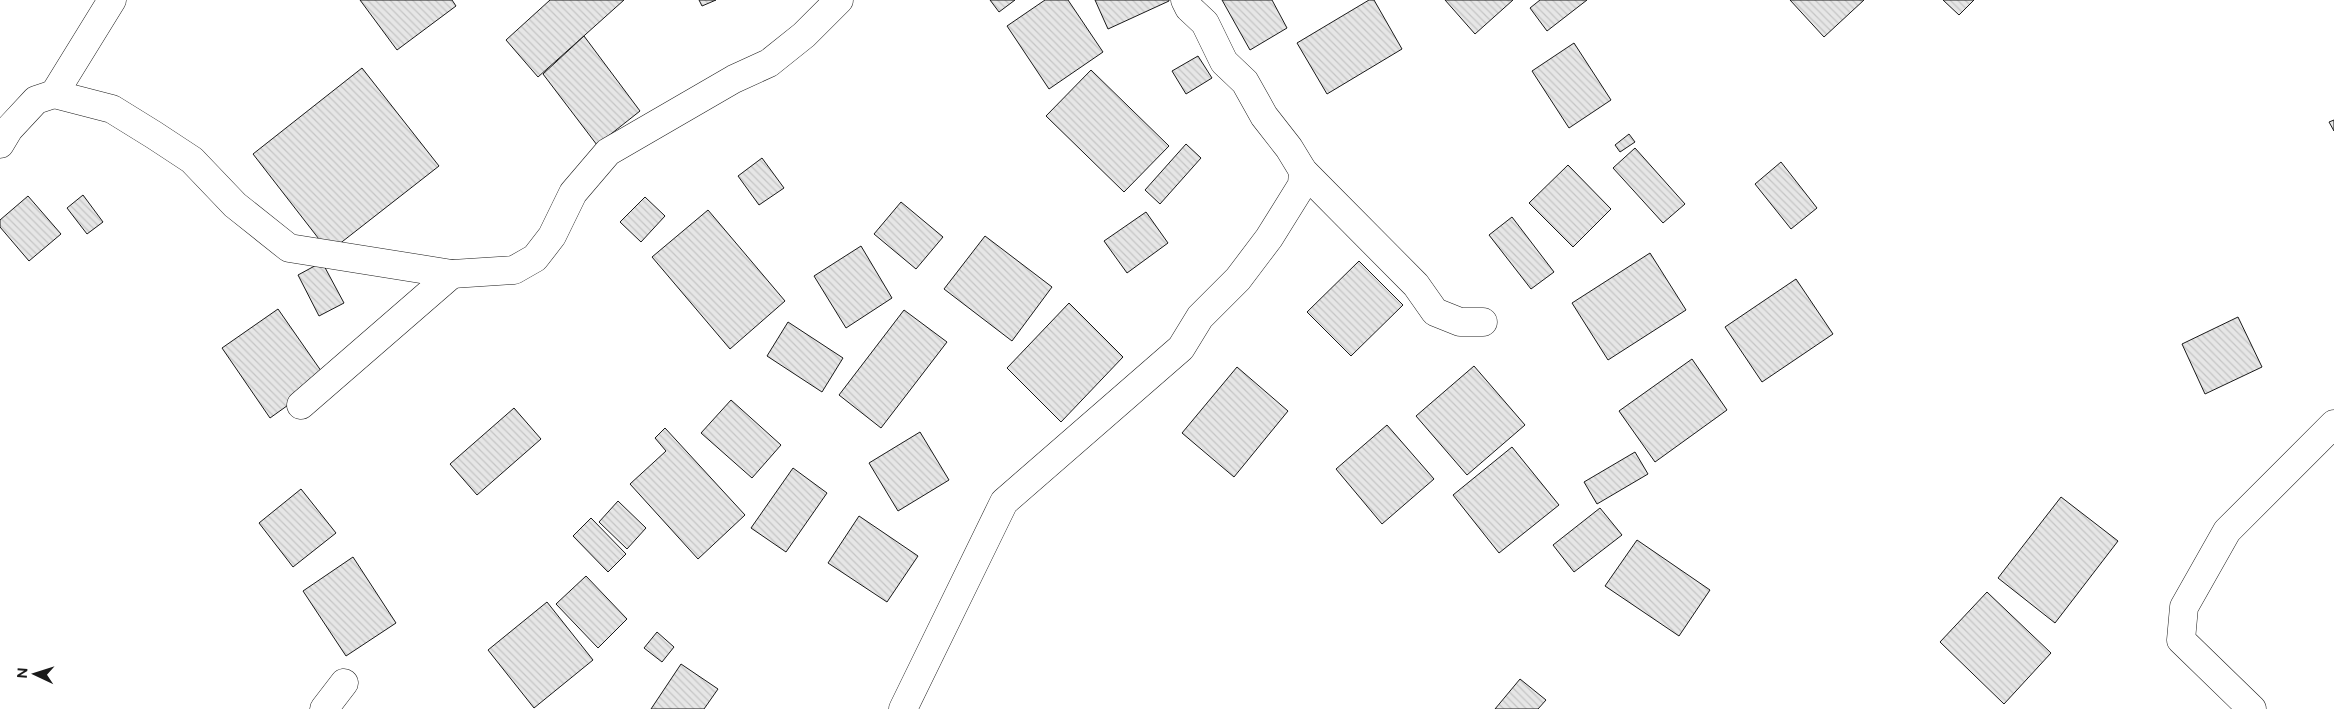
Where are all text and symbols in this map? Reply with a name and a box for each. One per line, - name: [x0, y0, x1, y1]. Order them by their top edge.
- north arrow: [10, 649, 60, 699]
- text: N: [14, 667, 31, 679]

